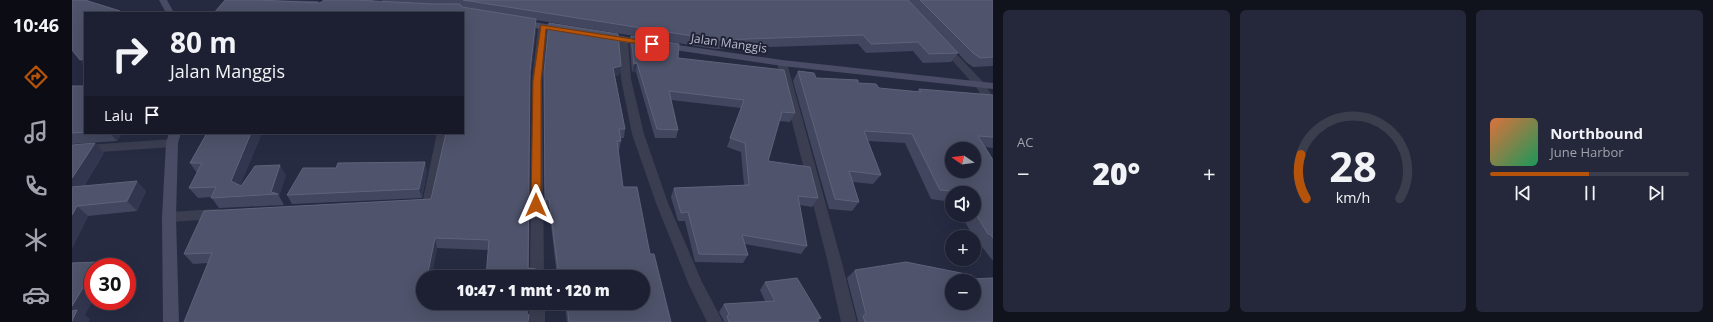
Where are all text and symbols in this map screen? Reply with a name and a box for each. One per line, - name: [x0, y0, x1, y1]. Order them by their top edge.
- text: 10:46: [13, 13, 59, 37]
- text: 80 m: [170, 23, 237, 61]
- pin: [635, 27, 669, 61]
- icon: right: [104, 28, 156, 80]
- street label: Jalan Manggis: [689, 29, 768, 57]
- icon: arrive: [641, 33, 663, 55]
- text: Jalan Manggis: [170, 59, 285, 83]
- icon: directions: [22, 63, 50, 91]
- icon: arrive: [141, 104, 163, 126]
- text: Lalu: [104, 105, 133, 125]
- icon: music: [22, 118, 50, 146]
- text: Northbound: [1550, 123, 1643, 143]
- text: AC: [1017, 133, 1033, 151]
- text: 28: [1329, 138, 1377, 194]
- north arrow: [945, 142, 981, 178]
- map controls: [945, 142, 981, 310]
- text: June Harbor: [1550, 143, 1624, 161]
- text: 20°: [1092, 153, 1140, 194]
- text: −: [1017, 158, 1030, 188]
- text: +: [1203, 158, 1216, 188]
- icon: phone: [22, 172, 50, 200]
- icon: previous: [1512, 182, 1534, 204]
- icon: pause: [1579, 182, 1601, 204]
- icon: next: [1645, 182, 1667, 204]
- position arrow: [515, 184, 557, 226]
- button: sound: [945, 186, 981, 222]
- text: km/h: [1336, 188, 1370, 207]
- icon: climate: [22, 226, 50, 254]
- button: +: [945, 230, 981, 266]
- speed limit sign: 30: [84, 258, 136, 310]
- button: −: [945, 274, 981, 310]
- text: 10:47 · 1 mnt · 120 m: [456, 280, 610, 300]
- icon: car: [22, 281, 50, 309]

